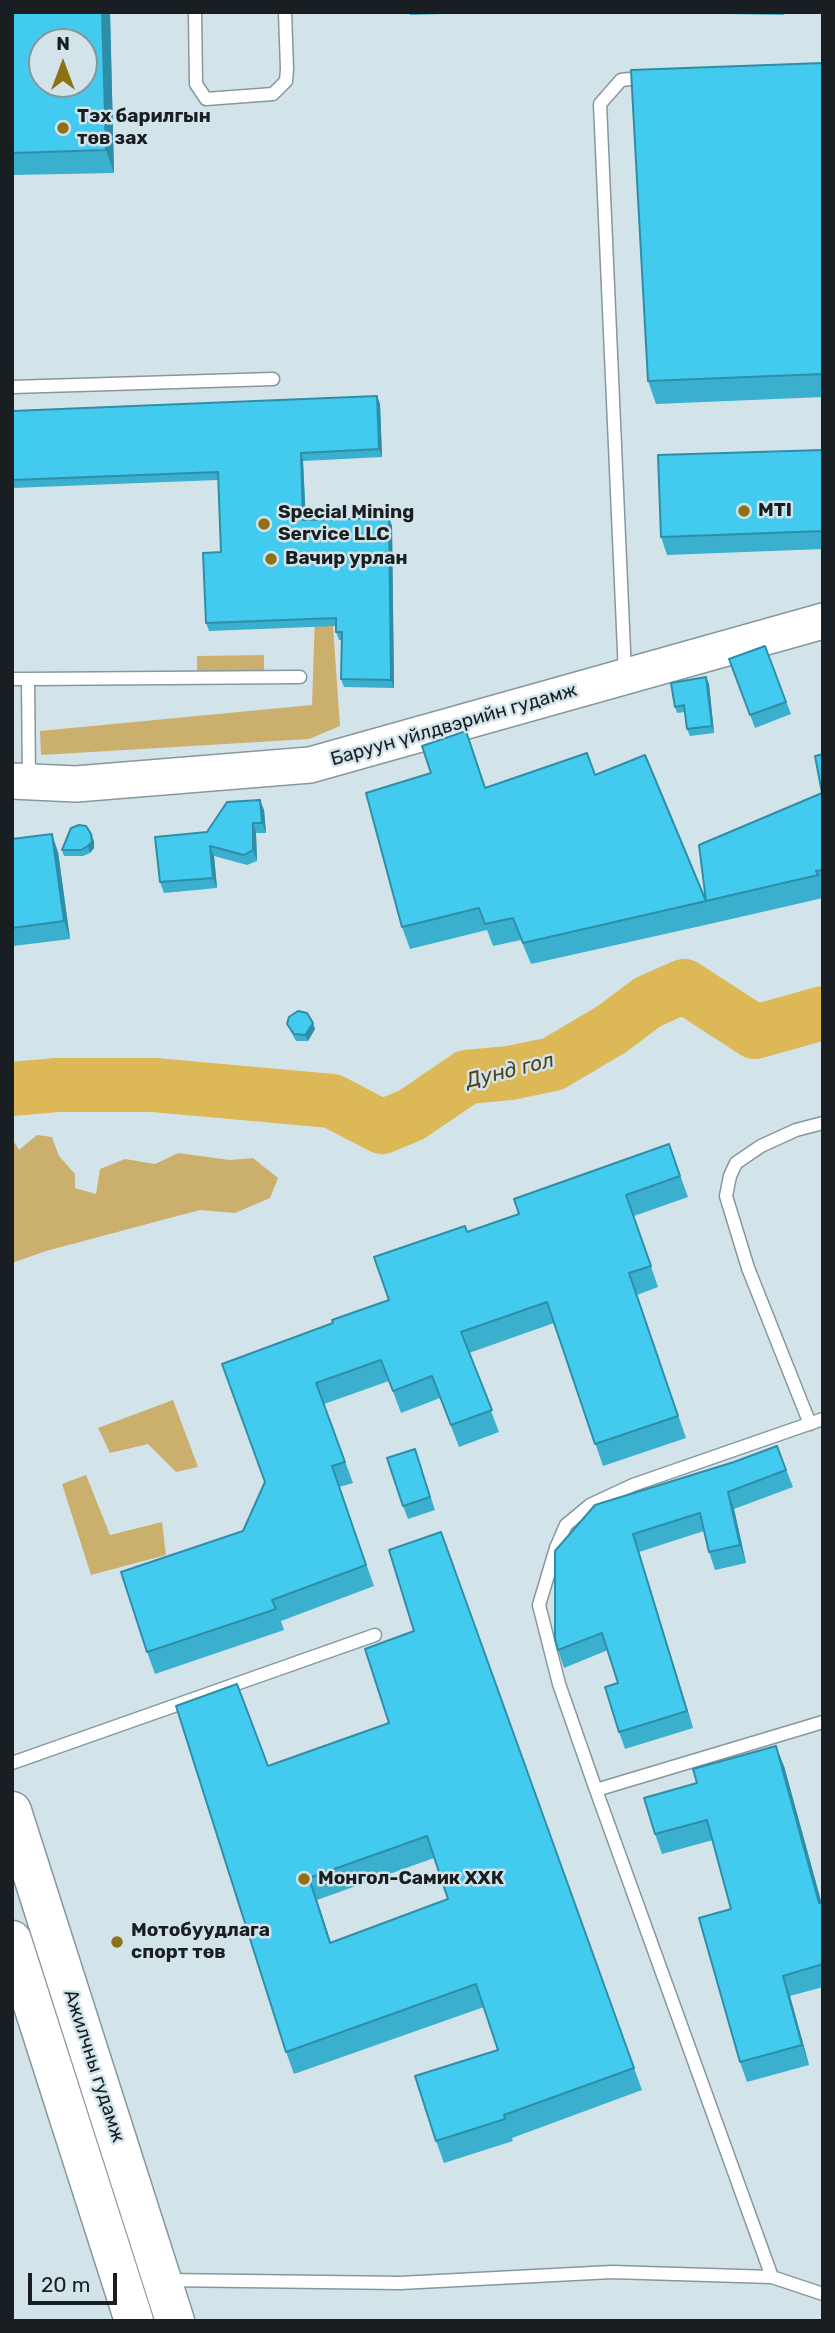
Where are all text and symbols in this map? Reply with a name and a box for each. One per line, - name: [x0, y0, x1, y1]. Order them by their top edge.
- north arrow: [28, 28, 98, 98]
- text: N: [56, 32, 70, 55]
- place label: Тэх барилгын төв зах: [77, 106, 211, 150]
- marker: Тэх барилгын төв зах: [55, 120, 71, 136]
- place label: MTI: [758, 500, 792, 522]
- place label: Special Mining Service LLC: [278, 502, 414, 546]
- marker: MTI: [736, 503, 752, 519]
- marker: Special Mining Service LLC: [256, 516, 272, 532]
- place label: Вачир урлан: [285, 548, 408, 570]
- marker: Вачир урлан: [263, 551, 279, 567]
- street label: Баруун үйлдвэрийн гудамж: [328, 679, 580, 771]
- water label: Дунд гол: [463, 1048, 557, 1094]
- place label: Монгол-Самик ХХК: [318, 1868, 504, 1890]
- marker: Монгол-Самик ХХК: [296, 1871, 312, 1887]
- place label: Мотобуудлага спорт төв: [131, 1920, 270, 1964]
- marker: Мотобуудлага спорт төв: [109, 1934, 125, 1950]
- street label: Ажилчны гудамж: [59, 1987, 129, 2145]
- scale bar: [32, 2260, 121, 2304]
- text: 20 m: [41, 2272, 90, 2297]

